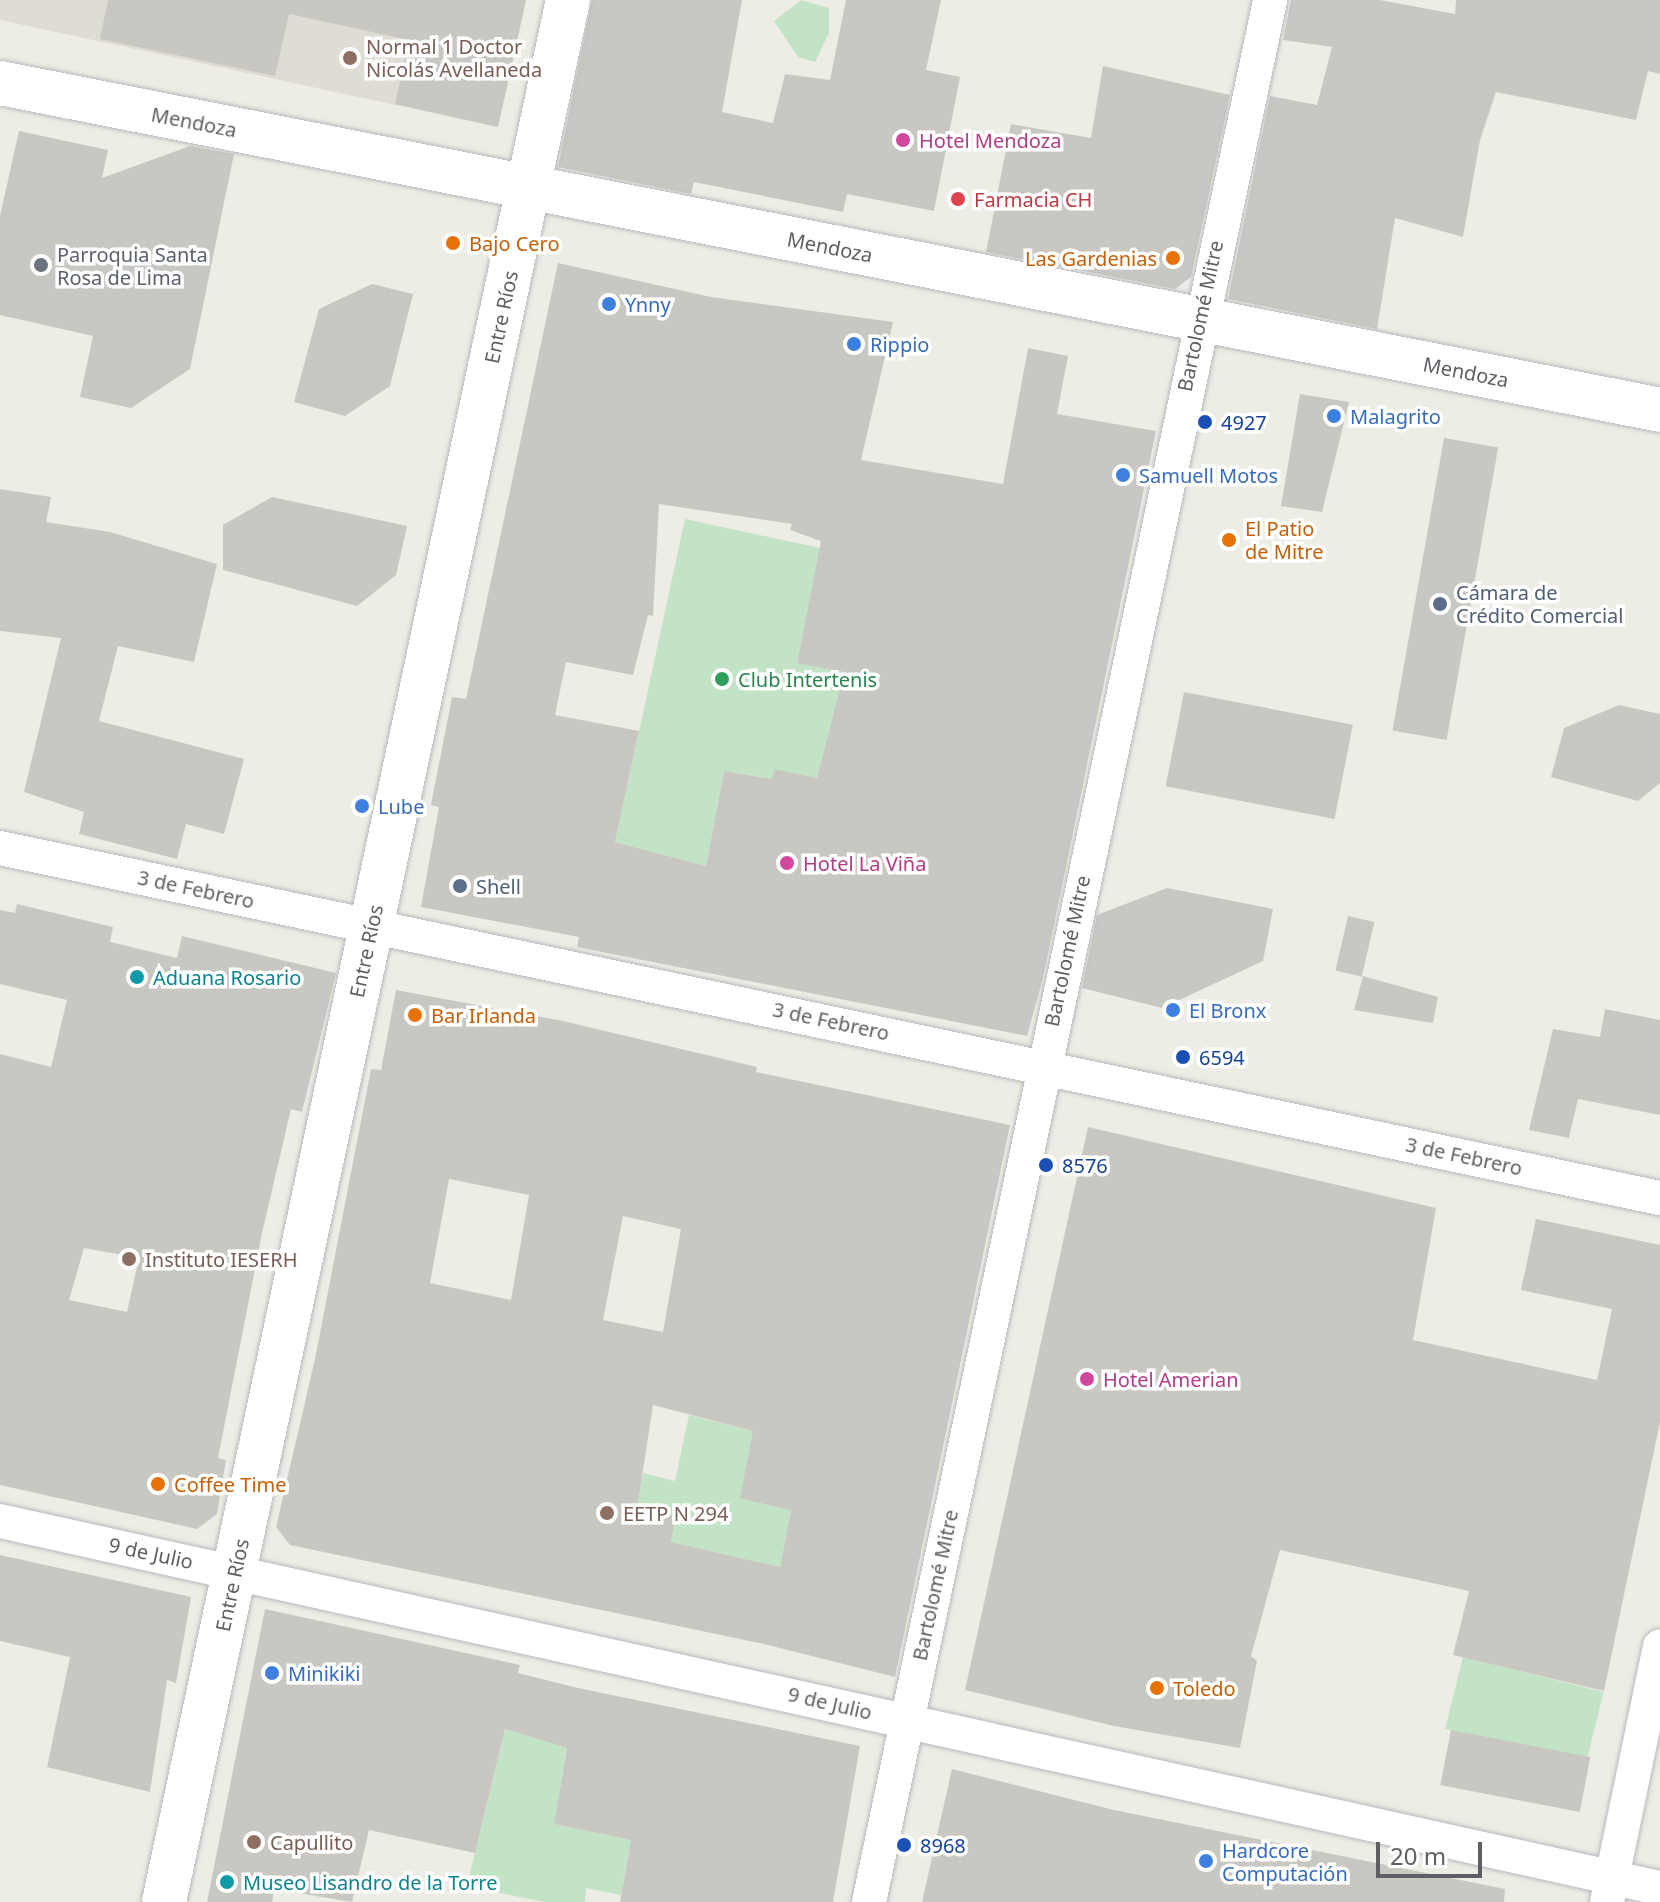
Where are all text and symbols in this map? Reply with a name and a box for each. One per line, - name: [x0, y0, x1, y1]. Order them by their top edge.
- place label: Normal 1 Doctor Nicolás Avellaneda: [366, 34, 542, 81]
- marker: Normal 1 Doctor Nicolás Avellaneda: [341, 49, 359, 67]
- street label: Mendoza: [149, 102, 239, 142]
- place label: Hotel Mendoza: [919, 128, 1061, 152]
- marker: Hotel Mendoza: [894, 131, 912, 149]
- place label: Farmacia CH: [974, 187, 1092, 211]
- marker: Farmacia CH: [949, 190, 967, 208]
- street label: Mendoza: [785, 227, 875, 267]
- place label: Bajo Cero: [469, 231, 560, 255]
- marker: Bajo Cero: [444, 234, 462, 252]
- street label: Bartolomé Mitre: [1172, 238, 1228, 394]
- place label: Parroquia Santa Rosa de Lima: [57, 242, 208, 289]
- place label: Las Gardenias: [1025, 246, 1157, 270]
- marker: Las Gardenias: [1164, 249, 1182, 267]
- marker: Parroquia Santa Rosa de Lima: [32, 256, 50, 274]
- street label: Entre Ríos: [479, 268, 523, 366]
- place label: Ynny: [625, 292, 671, 316]
- marker: Ynny: [600, 295, 618, 313]
- place label: Rippio: [870, 332, 929, 356]
- marker: Rippio: [845, 335, 863, 353]
- street label: Mendoza: [1421, 352, 1511, 392]
- place label: Malagrito: [1350, 404, 1441, 428]
- marker: Malagrito: [1325, 407, 1343, 425]
- place label: 4927: [1221, 410, 1267, 434]
- marker: 4927: [1196, 413, 1214, 431]
- place label: Samuell Motos: [1139, 463, 1278, 487]
- marker: Samuell Motos: [1114, 466, 1132, 484]
- place label: El Patio de Mitre: [1245, 516, 1323, 563]
- marker: El Patio de Mitre: [1220, 531, 1238, 549]
- place label: Cámara de Crédito Comercial: [1456, 580, 1623, 627]
- marker: Cámara de Crédito Comercial: [1431, 595, 1449, 613]
- place label: Club Intertenis: [738, 667, 877, 691]
- marker: Club Intertenis: [713, 670, 731, 688]
- place label: Lube: [378, 794, 424, 818]
- marker: Lube: [353, 797, 371, 815]
- place label: Hotel La Viña: [803, 851, 926, 875]
- marker: Hotel La Viña: [778, 854, 796, 872]
- street label: 3 de Febrero: [136, 865, 256, 913]
- street label: Bartolomé Mitre: [1039, 873, 1095, 1029]
- place label: Shell: [476, 874, 521, 898]
- marker: Shell: [451, 877, 469, 895]
- street label: Entre Ríos: [344, 902, 388, 1000]
- place label: Aduana Rosario: [153, 965, 301, 989]
- marker: Aduana Rosario: [128, 968, 146, 986]
- street label: 3 de Febrero: [771, 997, 891, 1045]
- place label: El Bronx: [1189, 998, 1266, 1022]
- marker: El Bronx: [1164, 1001, 1182, 1019]
- place label: Bar Irlanda: [431, 1003, 536, 1027]
- marker: Bar Irlanda: [406, 1006, 424, 1024]
- place label: 6594: [1199, 1045, 1245, 1069]
- marker: 6594: [1174, 1048, 1192, 1066]
- street label: 3 de Febrero: [1404, 1132, 1524, 1180]
- place label: 8576: [1062, 1153, 1108, 1177]
- marker: 8576: [1037, 1156, 1055, 1174]
- place label: Instituto IESERH: [145, 1247, 297, 1271]
- marker: Instituto IESERH: [120, 1250, 138, 1268]
- place label: Hotel Amerian: [1103, 1367, 1239, 1391]
- marker: Hotel Amerian: [1078, 1370, 1096, 1388]
- place label: Coffee Time: [174, 1472, 287, 1496]
- marker: Coffee Time: [149, 1475, 167, 1493]
- place label: EETP N 294: [623, 1501, 728, 1525]
- marker: EETP N 294: [598, 1504, 616, 1522]
- street label: Bartolomé Mitre: [907, 1507, 963, 1663]
- street label: 9 de Julio: [107, 1532, 195, 1574]
- street label: Entre Ríos: [210, 1536, 254, 1634]
- place label: Minikiki: [288, 1661, 360, 1685]
- marker: Minikiki: [263, 1664, 281, 1682]
- place label: Toledo: [1173, 1676, 1236, 1700]
- marker: Toledo: [1148, 1679, 1166, 1697]
- street label: 9 de Julio: [786, 1682, 874, 1724]
- scale bar: [1380, 1826, 1486, 1876]
- place label: Capullito: [270, 1830, 353, 1854]
- marker: Capullito: [245, 1833, 263, 1851]
- place label: 8968: [920, 1833, 966, 1857]
- marker: 8968: [895, 1836, 913, 1854]
- place label: Hardcore Computación: [1222, 1838, 1348, 1885]
- text: 20 m: [1390, 1839, 1446, 1872]
- marker: Hardcore Computación: [1197, 1852, 1215, 1870]
- place label: Museo Lisandro de la Torre: [243, 1870, 497, 1894]
- marker: Museo Lisandro de la Torre: [218, 1873, 236, 1891]

